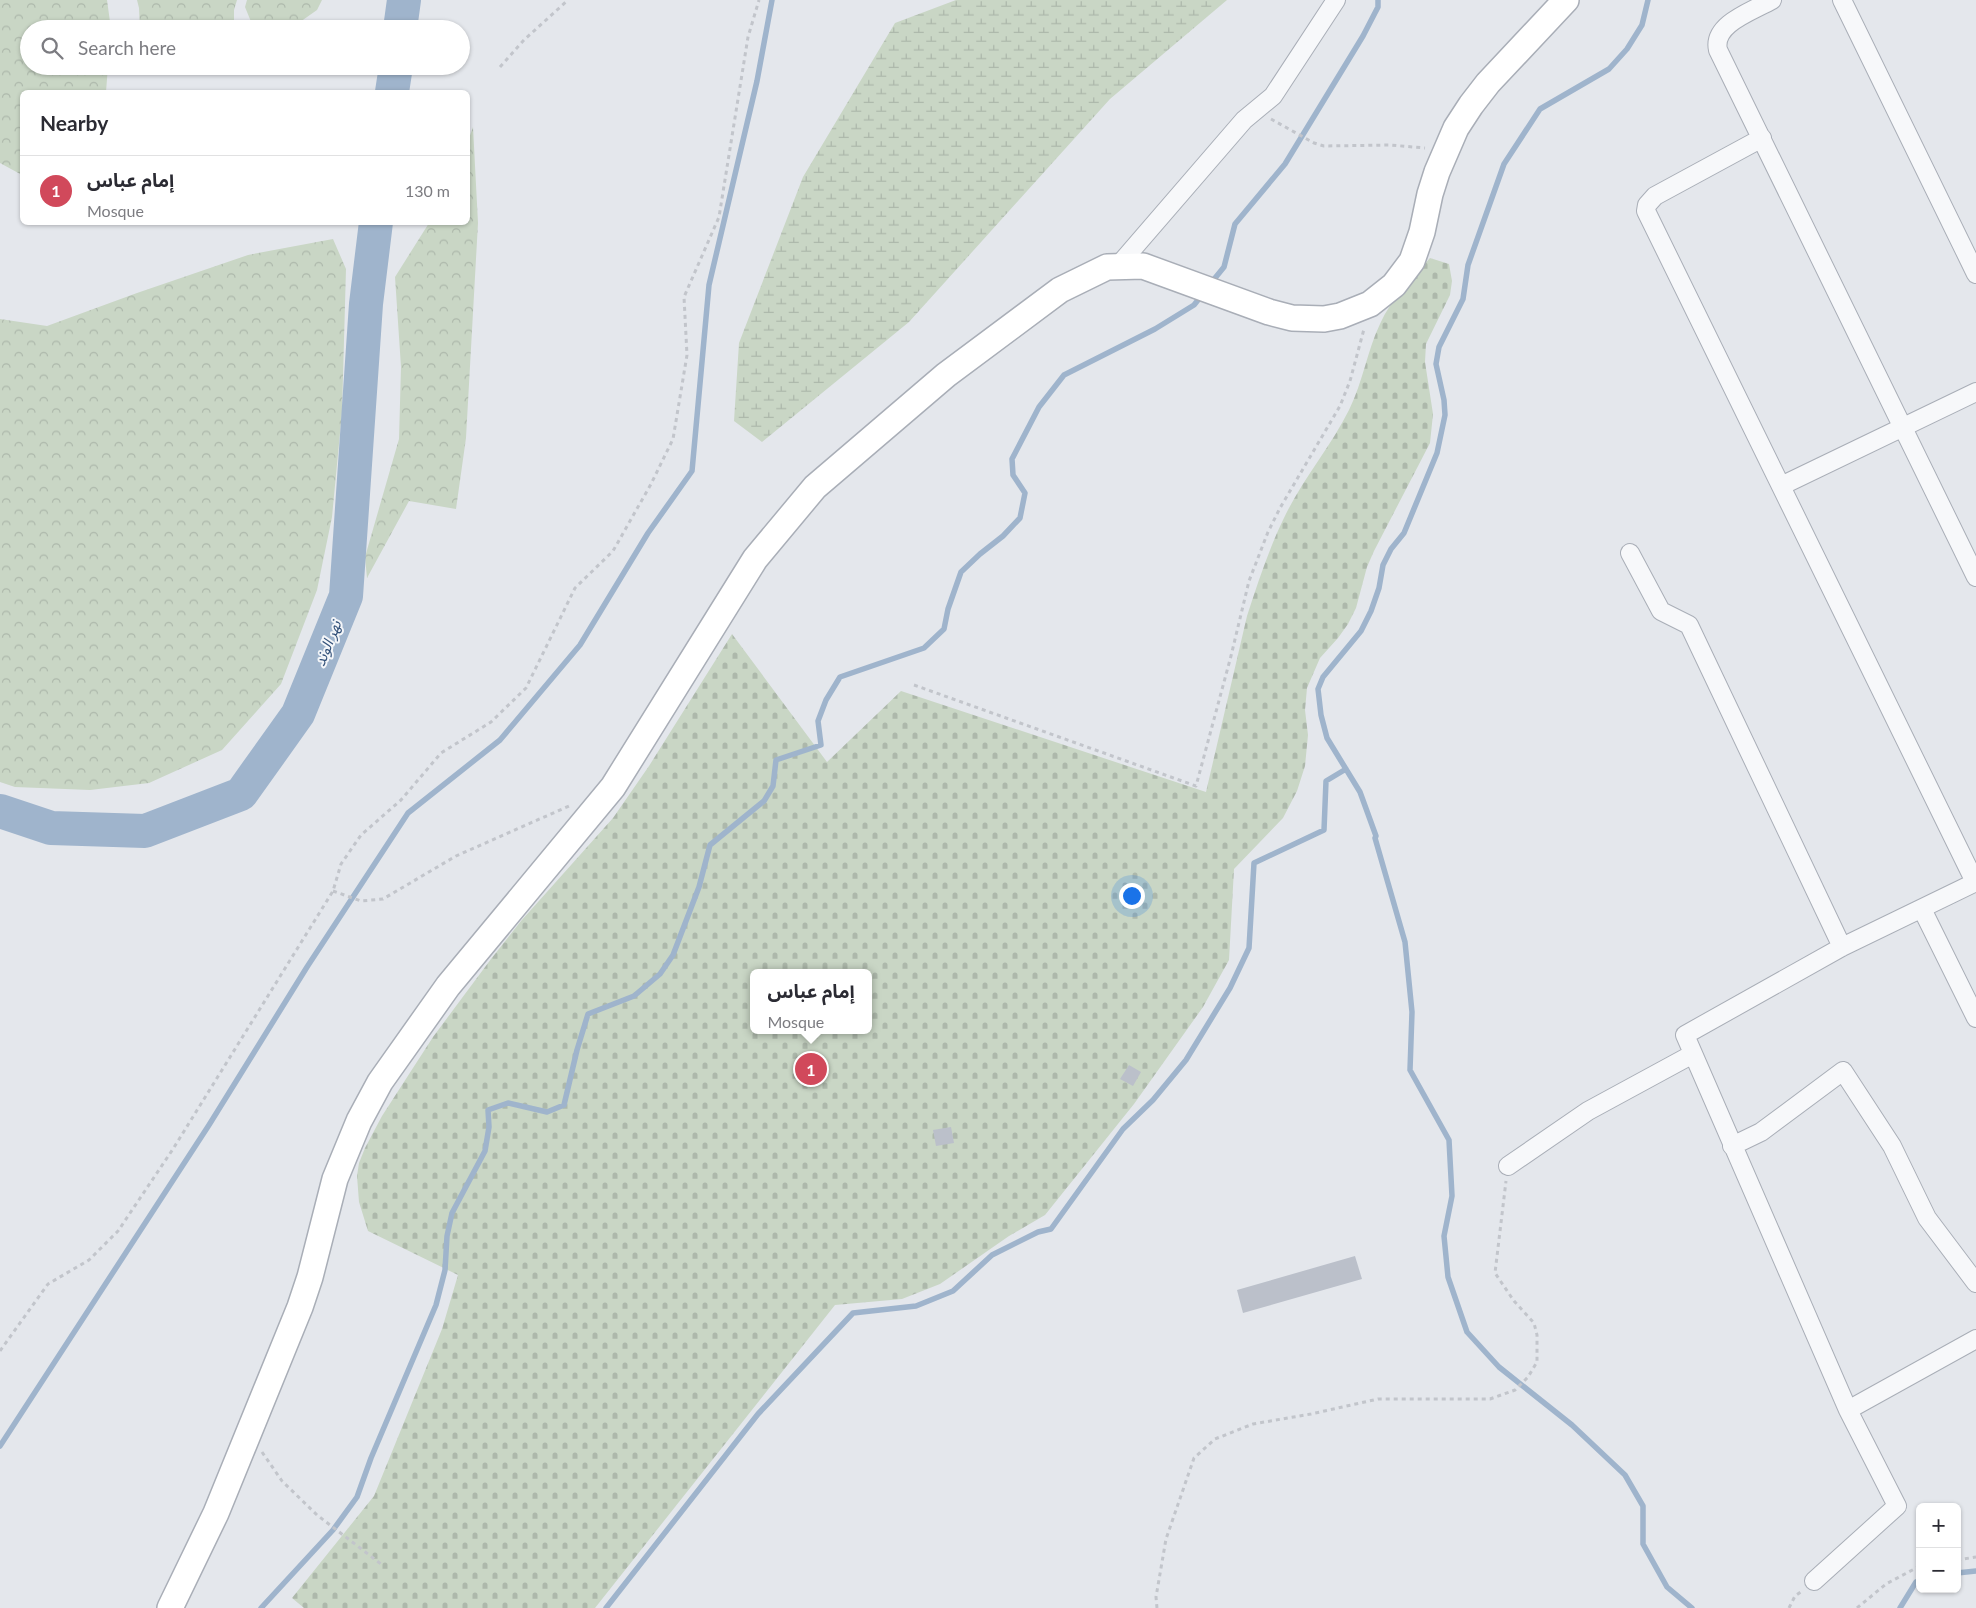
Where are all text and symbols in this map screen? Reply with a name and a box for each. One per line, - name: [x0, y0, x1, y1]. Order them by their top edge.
- search box: [20, 20, 470, 75]
- icon: search: [38, 34, 66, 62]
- text: Search here: [78, 36, 176, 59]
- text: Nearby: [40, 110, 108, 135]
- text: إمام عباس: [87, 168, 174, 191]
- text: 1: [51, 181, 61, 200]
- text: 130 m: [405, 181, 450, 200]
- text: Mosque: [87, 201, 144, 220]
- water label: نهر الوند: [310, 616, 346, 669]
- your location: [1119, 883, 1145, 909]
- popup: [750, 969, 872, 1034]
- text: إمام عباس: [767, 979, 855, 1002]
- text: Mosque: [767, 1012, 824, 1031]
- pin: 1: [795, 1050, 827, 1088]
- map controls: [1916, 1503, 1961, 1593]
- button: +: [1916, 1503, 1961, 1548]
- button: −: [1916, 1548, 1961, 1593]

